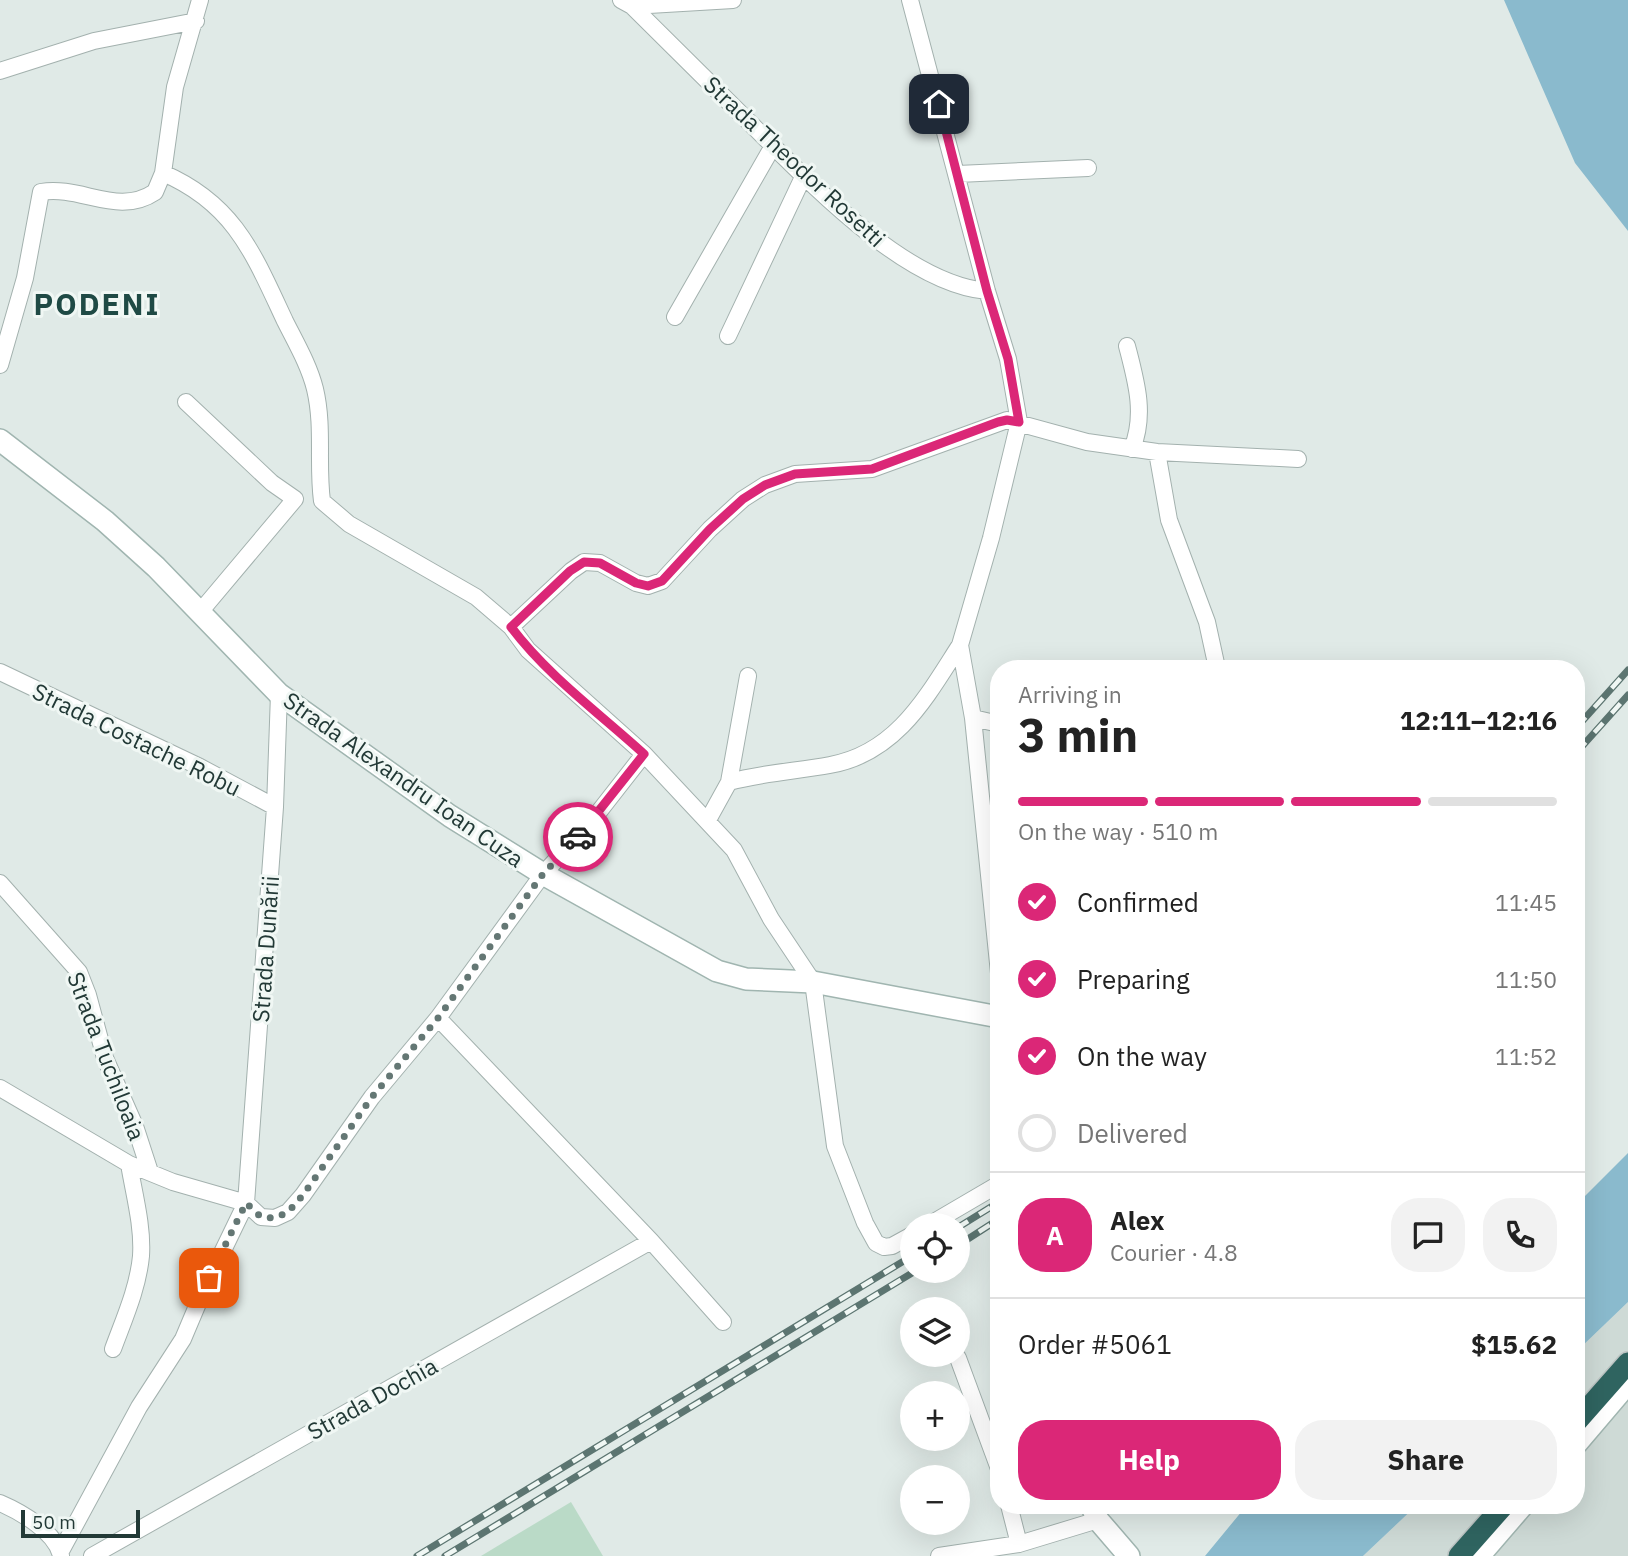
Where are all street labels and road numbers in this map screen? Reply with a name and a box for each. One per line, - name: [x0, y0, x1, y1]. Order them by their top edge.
- street label: Strada Theodor Rosetti: [698, 69, 892, 253]
- street label: Strada Costache Robu: [28, 676, 246, 802]
- street label: Strada Alexandru Ioan Cuza: [278, 684, 530, 874]
- street label: Strada Dunării: [245, 875, 285, 1023]
- street label: Strada Tuchiloaia: [61, 968, 153, 1144]
- street label: Strada Dochia: [302, 1350, 442, 1446]

